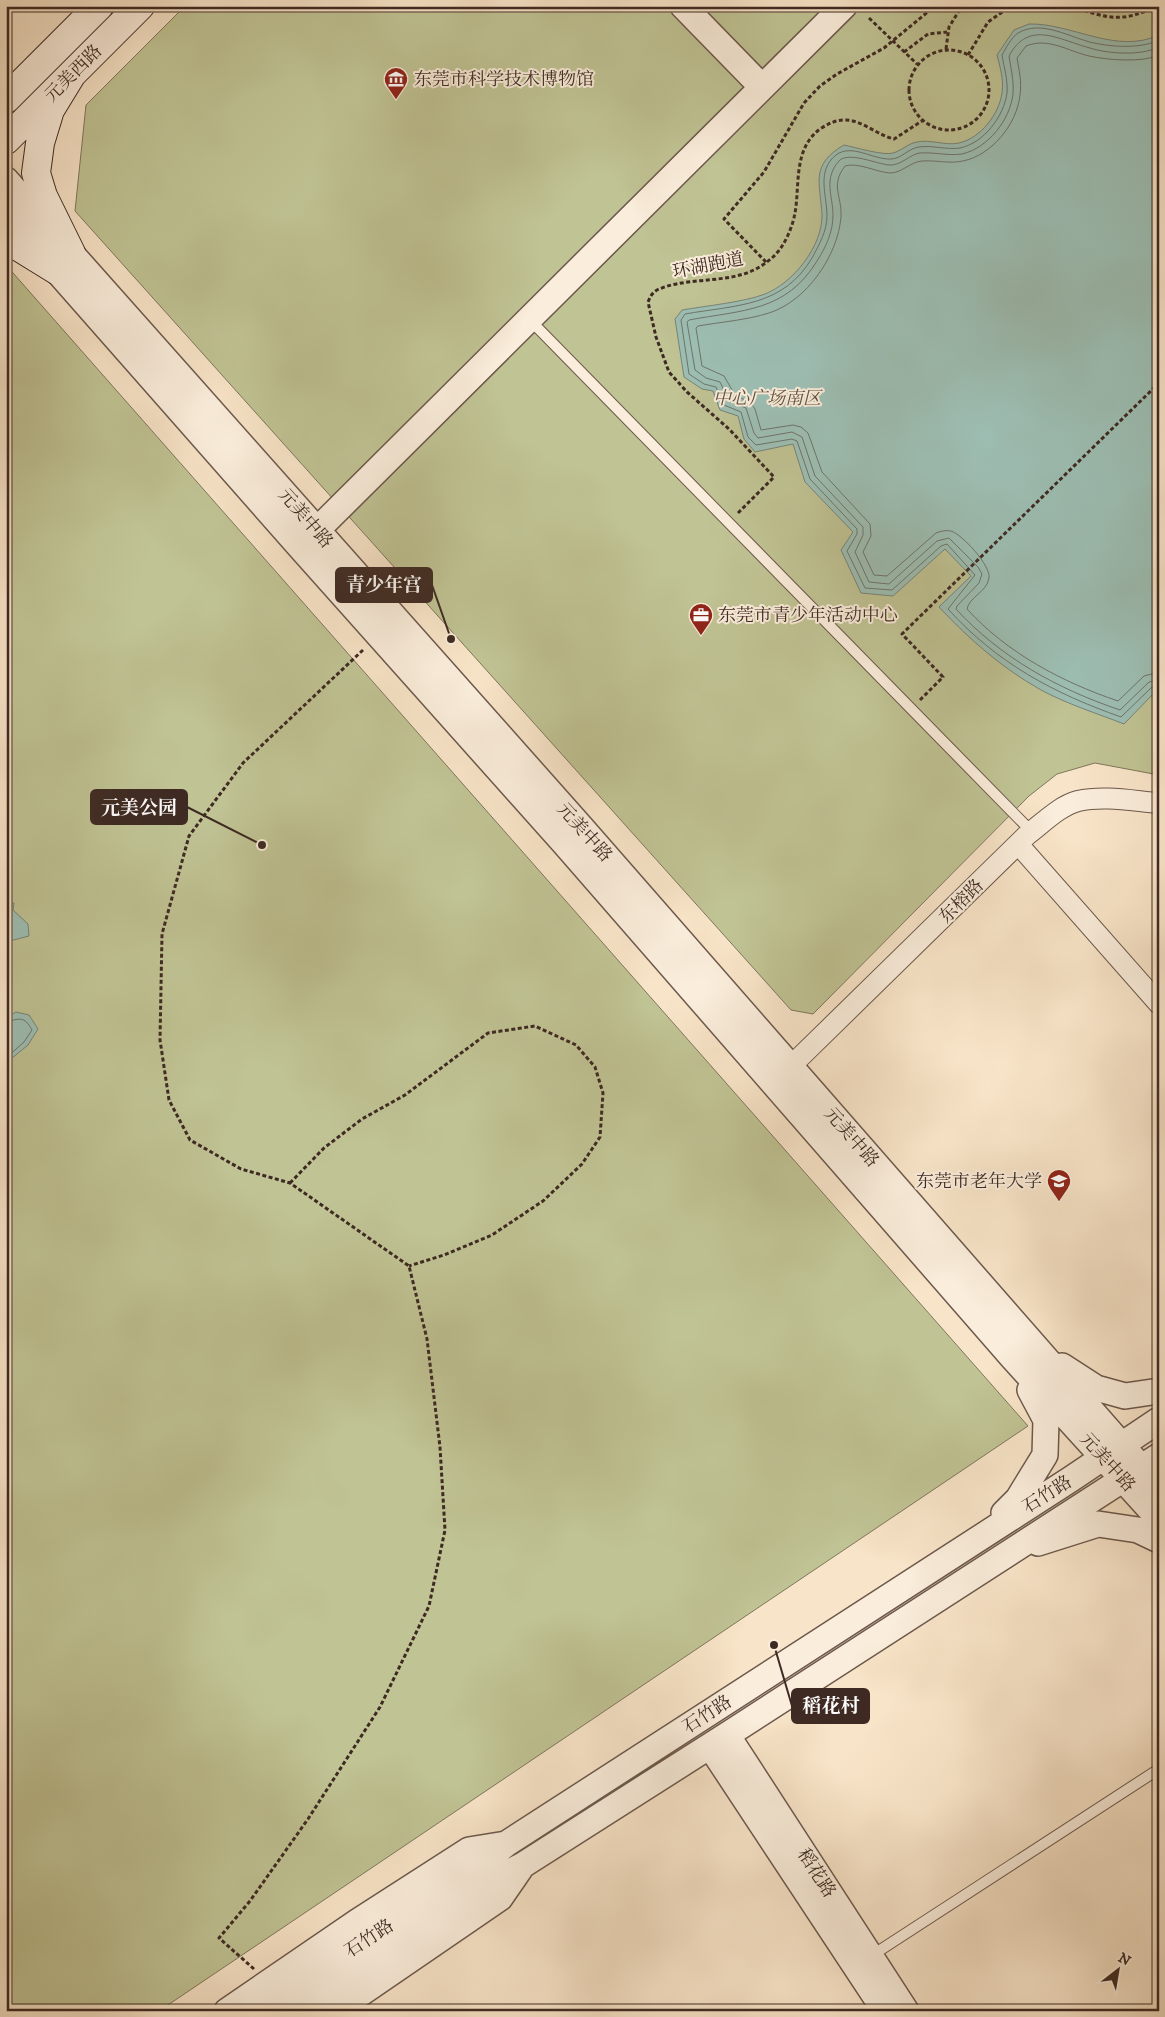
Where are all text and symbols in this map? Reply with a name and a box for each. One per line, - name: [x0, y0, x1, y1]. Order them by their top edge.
- street label: 元美西路: [40, 40, 107, 107]
- museum icon: 东莞市科学技术博物馆: [383, 66, 409, 100]
- place label: 东莞市科学技术博物馆: [414, 69, 594, 91]
- street label: 环湖跑道: [671, 248, 746, 284]
- park label: 中心广场南区: [713, 388, 823, 410]
- street label: 元美中路: [273, 484, 337, 553]
- callout: 青少年宫: [336, 568, 432, 602]
- text: 青少年宫: [346, 574, 422, 597]
- office icon: 东莞市青少年活动中心: [688, 602, 714, 636]
- place label: 东莞市青少年活动中心: [718, 605, 898, 627]
- callout: 元美公园: [91, 790, 187, 824]
- text: 元美公园: [101, 797, 177, 820]
- street label: 元美中路: [552, 799, 617, 867]
- street label: 东榕路: [935, 875, 989, 929]
- street label: 元美中路: [819, 1103, 883, 1172]
- school or university icon: 东莞市老年大学: [1046, 1168, 1072, 1202]
- place label: 东莞市老年大学: [916, 1171, 1042, 1193]
- street label: 元美中路: [1075, 1429, 1140, 1497]
- street label: 石竹路: [1019, 1471, 1076, 1518]
- callout: 稻花村: [792, 1689, 869, 1723]
- street label: 石竹路: [679, 1691, 736, 1739]
- text: 稻花村: [802, 1695, 860, 1718]
- street label: 稻花路: [792, 1845, 840, 1902]
- street label: 石竹路: [341, 1915, 398, 1963]
- north arrow: [1092, 1944, 1142, 1994]
- text: N: [1115, 1949, 1134, 1971]

